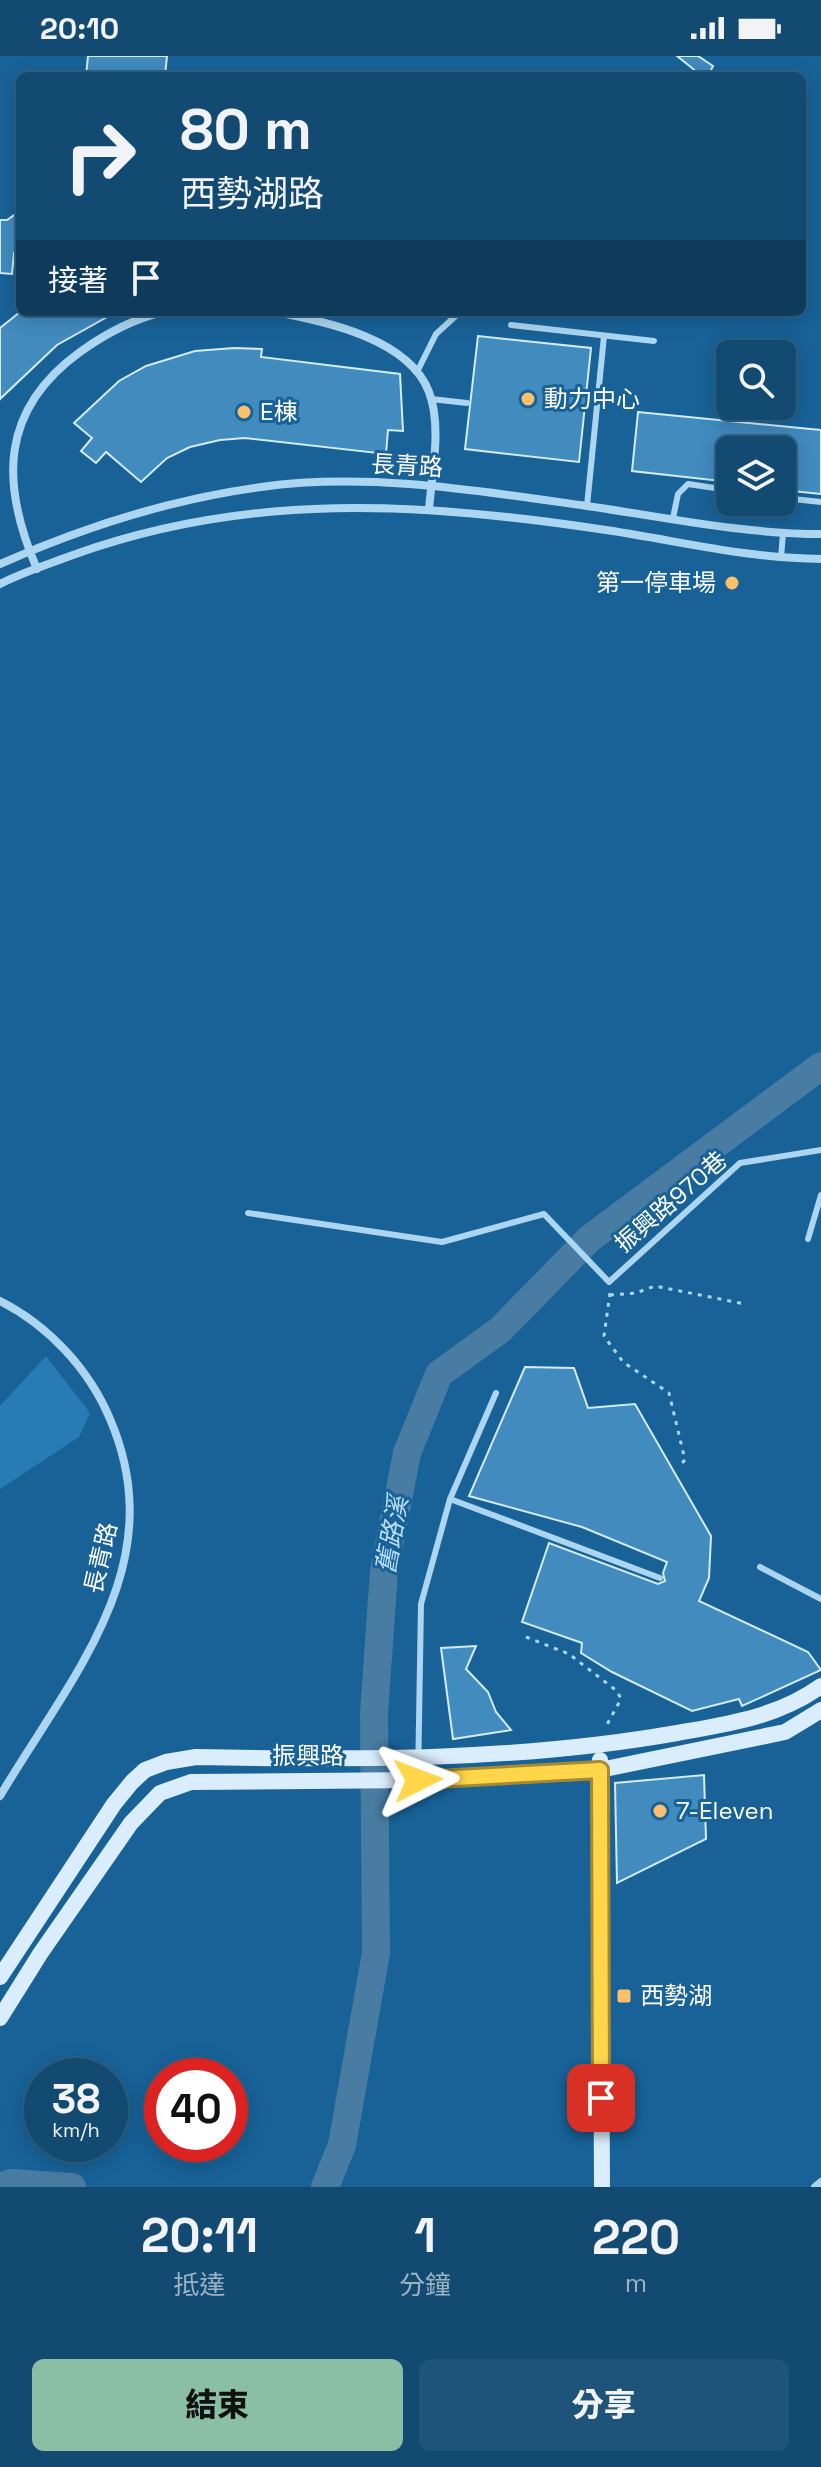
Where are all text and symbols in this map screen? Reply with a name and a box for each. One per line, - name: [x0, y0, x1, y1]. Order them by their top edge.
- text: 20:10: [40, 9, 119, 48]
- text: 80 m: [180, 94, 312, 165]
- icon: right: [48, 104, 152, 208]
- text: 西勢湖路: [180, 171, 324, 217]
- icon: arrive: [124, 256, 168, 300]
- text: 接著: [48, 261, 108, 300]
- map controls: [716, 340, 796, 516]
- button: search: [716, 340, 796, 420]
- place label: 動力中心: [544, 383, 640, 414]
- marker: 動力中心: [519, 390, 537, 408]
- place label: E棟: [260, 396, 298, 427]
- marker: E棟: [235, 403, 253, 421]
- button: layers: [716, 436, 796, 516]
- street label: 長青路: [370, 448, 444, 483]
- place label: 第一停車場: [596, 567, 716, 598]
- marker: 第一停車場: [723, 574, 741, 592]
- street label: 振興路970巷: [608, 1144, 733, 1259]
- water label: 舊路溪: [368, 1490, 416, 1576]
- street label: 長青路: [77, 1519, 124, 1596]
- position arrow: [376, 1738, 460, 1822]
- street label: 振興路: [272, 1740, 344, 1771]
- place label: 7-Eleven: [676, 1795, 774, 1826]
- marker: 7-Eleven: [651, 1802, 669, 1820]
- place label: 西勢湖: [640, 1980, 712, 2011]
- marker: 西勢湖: [615, 1987, 633, 2005]
- speed limit sign: 40: [144, 2058, 248, 2162]
- pin: [567, 2064, 635, 2132]
- text: 38: [52, 2074, 100, 2125]
- icon: arrive: [579, 2076, 623, 2120]
- text: km/h: [52, 2117, 100, 2143]
- text: 20:11: [141, 2205, 258, 2266]
- text: 1: [414, 2205, 436, 2266]
- text: 220: [592, 2207, 680, 2268]
- text: m: [625, 2266, 647, 2300]
- text: 抵達: [174, 2268, 226, 2302]
- text: 分鐘: [399, 2268, 451, 2302]
- button: 結束: [32, 2359, 403, 2451]
- button: 分享: [419, 2359, 789, 2451]

